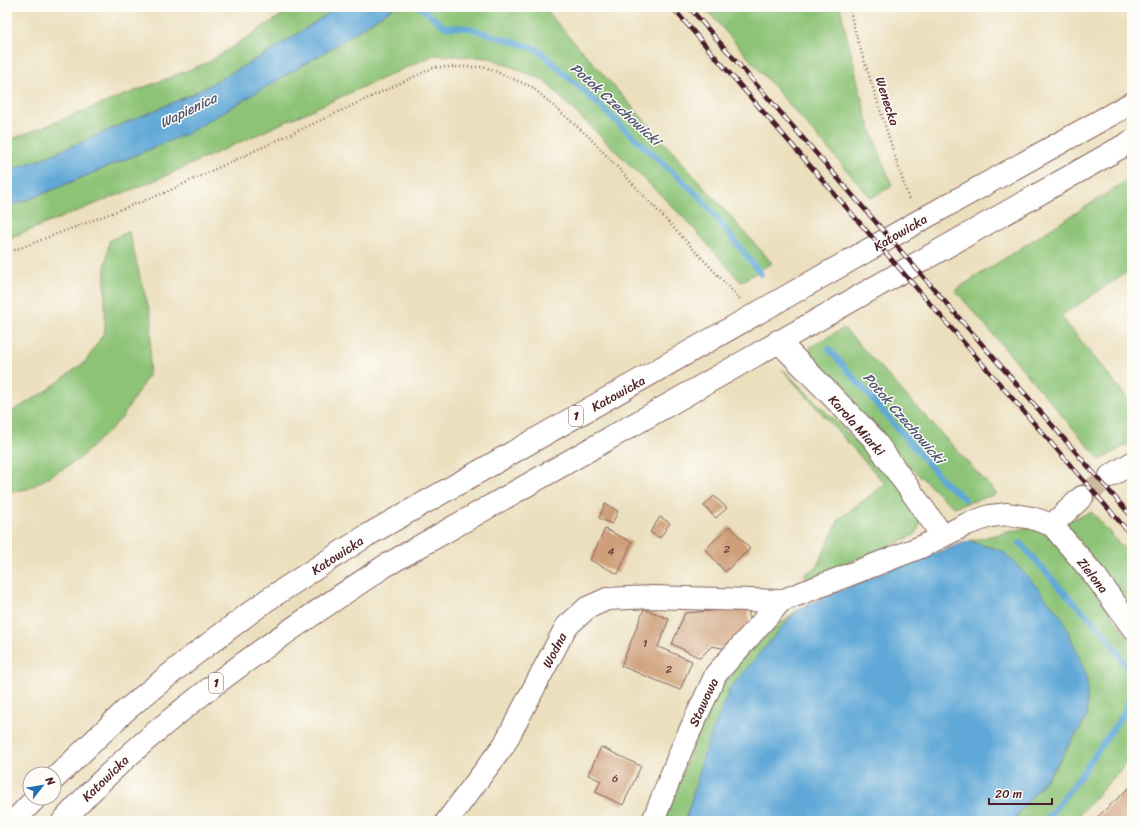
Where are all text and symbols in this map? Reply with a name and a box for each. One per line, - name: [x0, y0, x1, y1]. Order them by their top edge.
- water label: Potok Czechowicki: [564, 57, 669, 154]
- street label: Wenecka: [869, 74, 906, 129]
- water label: Wapienica: [155, 85, 223, 135]
- street label: Katowicka: [869, 207, 932, 257]
- water label: Potok Czechowicki: [856, 367, 953, 472]
- street label: Katowicka: [587, 369, 650, 418]
- street label: Karola Miarki: [822, 389, 891, 462]
- road number: 1: [569, 406, 583, 426]
- street label: Katowicka: [306, 529, 369, 581]
- house number: 2: [724, 540, 731, 559]
- house number: 4: [608, 542, 615, 561]
- street label: Zielona: [1071, 552, 1115, 599]
- street label: Wodna: [536, 628, 573, 672]
- house number: 1: [643, 634, 648, 653]
- house number: 2: [666, 660, 673, 679]
- road number: 1: [209, 673, 223, 693]
- street label: Stawowa: [682, 674, 725, 730]
- street label: Katowicka: [76, 749, 135, 807]
- north arrow: [22, 766, 62, 806]
- house number: 6: [612, 769, 618, 788]
- text: N: [40, 772, 60, 790]
- scale bar: [989, 780, 1052, 806]
- text: 20 m: [995, 783, 1022, 805]

